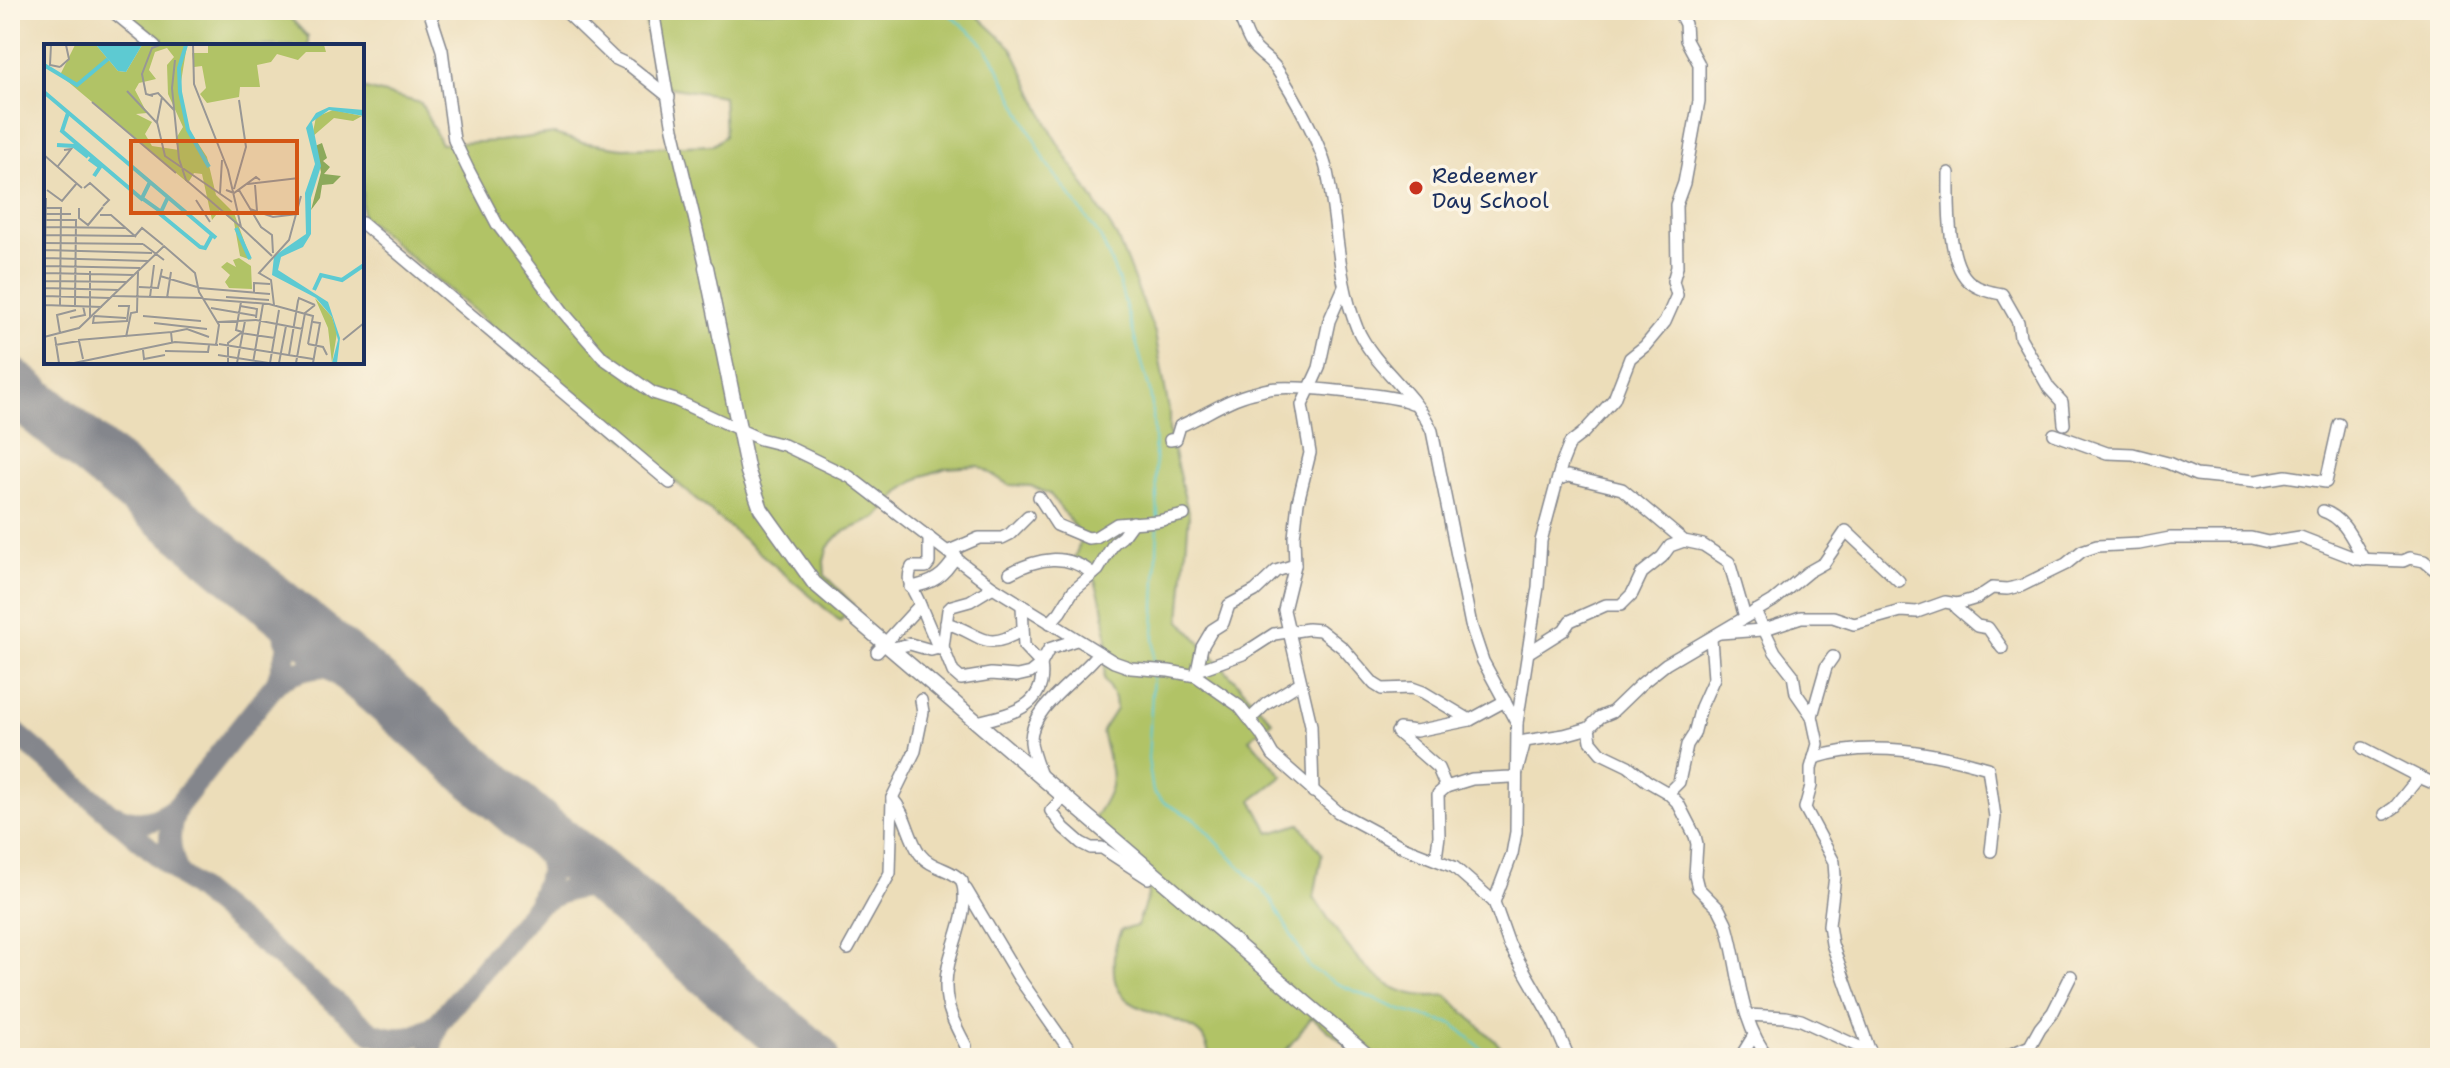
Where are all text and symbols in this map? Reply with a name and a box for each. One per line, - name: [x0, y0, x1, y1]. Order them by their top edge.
- inset map: [44, 44, 364, 364]
- place label: Redeemer Day School: [1432, 161, 1549, 215]
- marker: Redeemer Day School: [1407, 179, 1425, 197]

